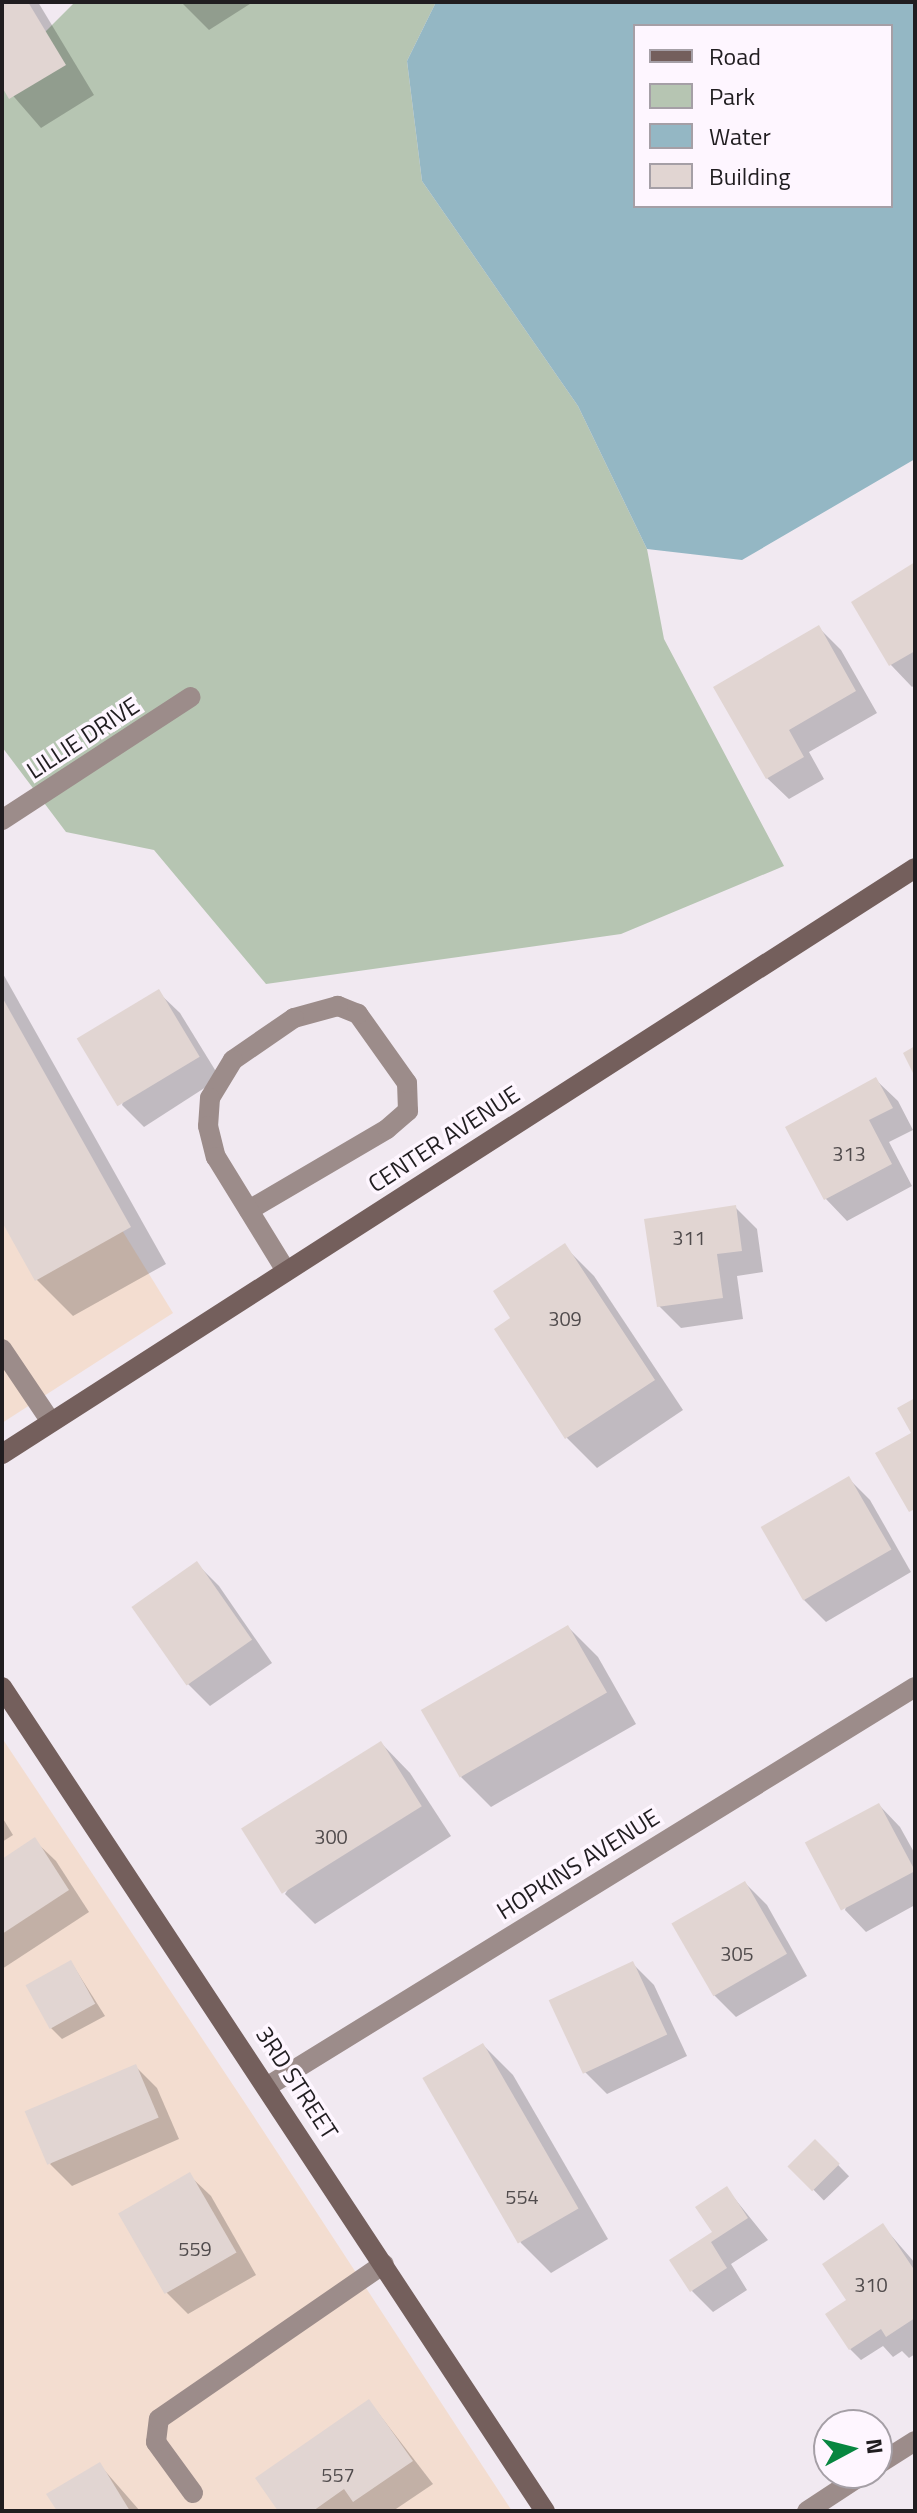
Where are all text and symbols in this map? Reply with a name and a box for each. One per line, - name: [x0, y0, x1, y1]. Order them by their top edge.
- legend: [633, 24, 893, 208]
- text: Road: [709, 38, 761, 74]
- text: Park: [709, 78, 755, 114]
- text: Water: [709, 118, 771, 154]
- text: Building: [709, 158, 791, 194]
- street label: LILLIE DRIVE: [21, 691, 145, 785]
- street label: CENTER AVENUE: [363, 1079, 525, 1199]
- house number: 313: [832, 1141, 866, 1165]
- house number: 311: [672, 1225, 706, 1249]
- house number: 309: [548, 1306, 582, 1330]
- street label: HOPKINS AVENUE: [491, 1802, 665, 1926]
- house number: 300: [314, 1824, 348, 1848]
- house number: 305: [720, 1941, 754, 1965]
- street label: 3RD STREET: [250, 2021, 344, 2145]
- house number: 554: [505, 2184, 539, 2208]
- house number: 559: [178, 2236, 212, 2260]
- house number: 310: [854, 2272, 888, 2296]
- north arrow: [813, 2409, 893, 2489]
- text: N: [857, 2437, 893, 2456]
- house number: 557: [321, 2462, 355, 2486]

